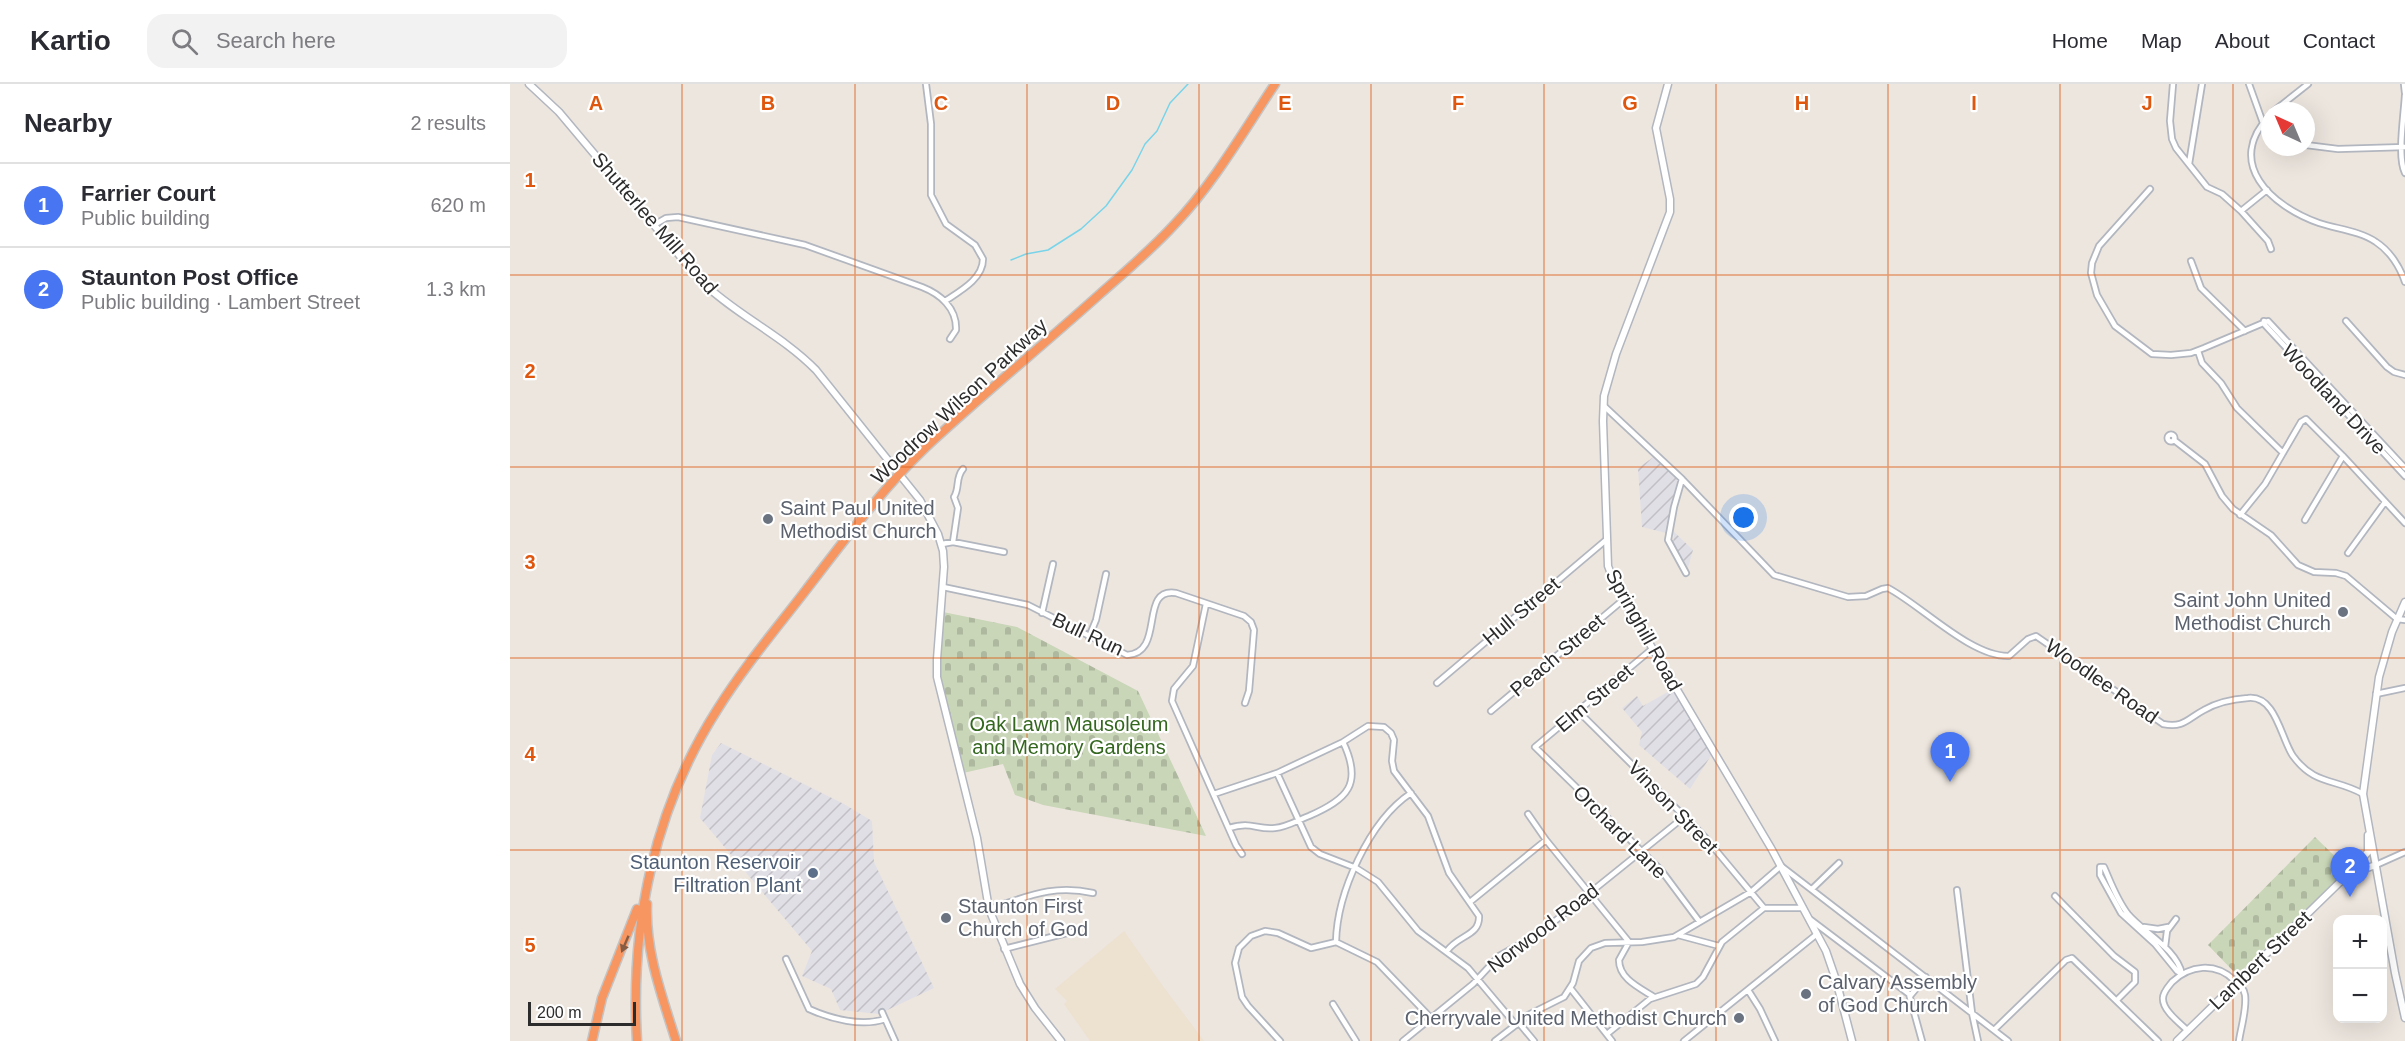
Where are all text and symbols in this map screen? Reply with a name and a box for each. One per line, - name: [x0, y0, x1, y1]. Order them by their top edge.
- search box: [147, 14, 567, 68]
- text: Kartio: [30, 25, 111, 56]
- icon: search: [168, 25, 201, 58]
- text: Search here: [216, 28, 336, 53]
- text: Home: [2052, 29, 2108, 52]
- text: Map: [2141, 29, 2182, 52]
- text: About: [2215, 29, 2270, 52]
- text: Contact: [2303, 29, 2375, 52]
- text: A: [589, 92, 603, 114]
- text: B: [761, 92, 775, 114]
- text: C: [934, 92, 948, 114]
- text: D: [1106, 92, 1120, 114]
- text: E: [1278, 92, 1292, 114]
- text: F: [1452, 92, 1464, 114]
- text: G: [1622, 92, 1638, 114]
- text: H: [1795, 92, 1809, 114]
- text: I: [1971, 92, 1977, 114]
- text: J: [2141, 92, 2153, 114]
- north arrow: [2261, 102, 2315, 156]
- text: Nearby: [24, 108, 112, 138]
- text: 2 results: [410, 112, 486, 134]
- street label: Shutterlee Mill Road: [588, 148, 722, 298]
- text: 1: [524, 169, 536, 191]
- text: Farrier Court: [81, 181, 215, 206]
- text: 1: [38, 194, 49, 216]
- text: 620 m: [430, 194, 486, 216]
- text: Public building: [81, 207, 210, 229]
- text: Staunton Post Office: [81, 265, 299, 290]
- text: 2: [38, 278, 49, 300]
- text: 1.3 km: [426, 278, 486, 300]
- text: Public building · Lambert Street: [81, 291, 360, 313]
- street label: Woodrow Wilson Parkway: [867, 314, 1051, 488]
- street label: Woodland Drive: [2278, 340, 2390, 458]
- text: 2: [524, 360, 536, 382]
- place label: Saint Paul United Methodist Church: [780, 497, 937, 542]
- your location: [1729, 503, 1758, 532]
- marker: Saint Paul United Methodist Church: [761, 512, 775, 526]
- text: 3: [524, 551, 536, 573]
- street label: Springhill Road: [1601, 565, 1687, 695]
- street label: Hull Street: [1478, 572, 1564, 649]
- place label: Saint John United Methodist Church: [2173, 589, 2331, 634]
- marker: Saint John United Methodist Church: [2336, 605, 2350, 619]
- street label: Bull Run: [1049, 608, 1127, 660]
- street label: Peach Street: [1506, 609, 1609, 701]
- street label: Woodlee Road: [2042, 634, 2162, 728]
- street label: Elm Street: [1551, 659, 1637, 736]
- park label: Oak Lawn Mausoleum and Memory Gardens: [970, 713, 1168, 758]
- pin: 1: [1930, 732, 1970, 782]
- text: 4: [524, 743, 536, 765]
- street label: Vinson Street: [1624, 756, 1723, 858]
- street label: Orchard Lane: [1569, 781, 1671, 883]
- pin: 2: [2330, 848, 2370, 897]
- place label: Staunton Reservoir Filtration Plant: [630, 851, 801, 896]
- marker: Staunton Reservoir Filtration Plant: [806, 866, 820, 880]
- street label: Norwood Road: [1483, 879, 1603, 977]
- place label: Staunton First Church of God: [958, 895, 1088, 940]
- street label: Lambert Street: [2205, 906, 2316, 1014]
- marker: Staunton First Church of God: [939, 911, 953, 925]
- map controls: [2333, 915, 2387, 1023]
- button: +: [2333, 915, 2387, 969]
- text: 5: [524, 934, 536, 956]
- one-way arrow: [620, 936, 630, 954]
- button: −: [2333, 969, 2387, 1023]
- place label: Calvary Assembly of God Church: [1818, 971, 1977, 1016]
- marker: Calvary Assembly of God Church: [1799, 987, 1813, 1001]
- scale bar: [528, 999, 636, 1026]
- text: 200 m: [537, 1004, 581, 1021]
- place label: Cherryvale United Methodist Church: [1405, 1007, 1727, 1029]
- marker: Cherryvale United Methodist Church: [1732, 1011, 1746, 1025]

